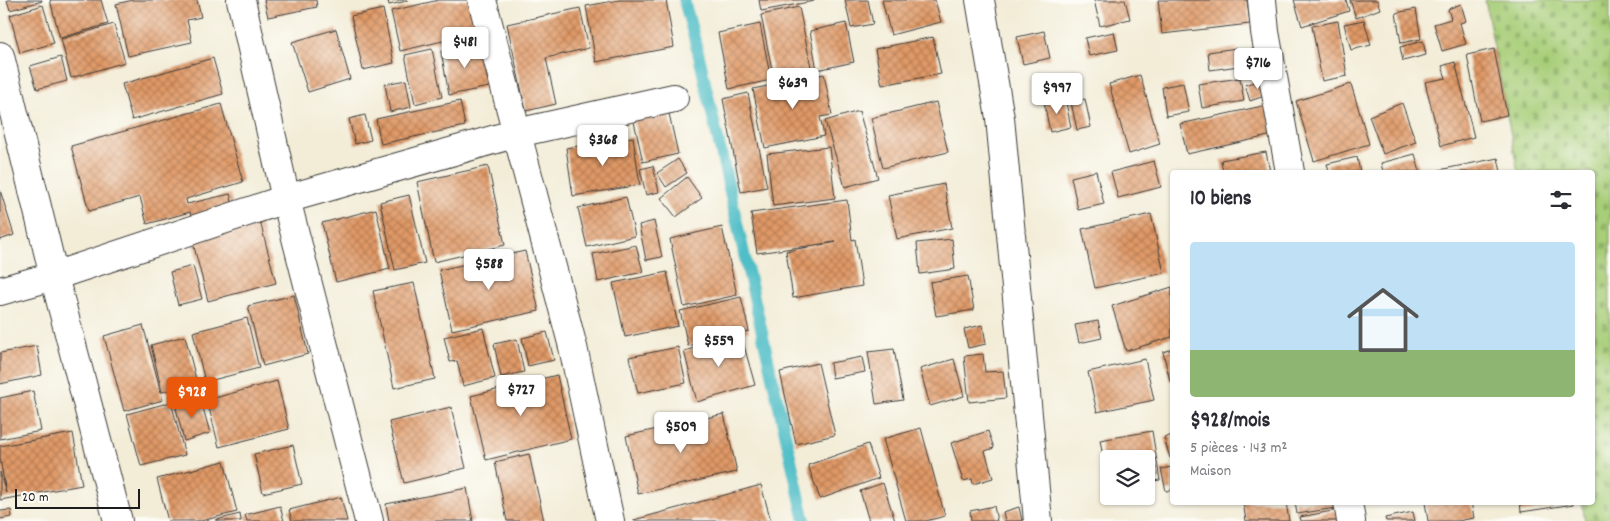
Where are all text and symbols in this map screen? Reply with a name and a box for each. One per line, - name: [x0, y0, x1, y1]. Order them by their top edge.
- pin: $481: [435, 27, 495, 69]
- text: $481: [453, 31, 477, 54]
- pin: $716: [1228, 48, 1288, 90]
- text: $716: [1245, 52, 1271, 75]
- pin: $639: [763, 68, 823, 110]
- text: $639: [778, 72, 808, 95]
- pin: $997: [1027, 72, 1087, 115]
- text: $997: [1043, 77, 1071, 100]
- pin: $368: [573, 124, 633, 167]
- text: $368: [588, 129, 618, 152]
- text: 10 biens: [1190, 185, 1252, 215]
- icon: filters: [1547, 186, 1575, 214]
- pin: $588: [459, 248, 519, 291]
- text: $588: [475, 253, 503, 276]
- icon: home: [1338, 275, 1428, 365]
- pin: $559: [689, 326, 749, 368]
- text: $559: [704, 330, 734, 353]
- pin: $727: [491, 374, 551, 417]
- pin: $928: [162, 376, 222, 419]
- text: $727: [507, 379, 535, 402]
- text: $928: [178, 381, 206, 404]
- text: $928/mois: [1190, 407, 1270, 437]
- pin: $509: [651, 412, 711, 454]
- text: $509: [665, 416, 697, 439]
- text: 5 pièces · 143 m²: [1190, 437, 1287, 460]
- map controls: [1100, 450, 1155, 505]
- button: layers: [1100, 450, 1155, 505]
- text: Maison: [1190, 460, 1231, 483]
- scale bar: [15, 486, 140, 509]
- text: 20 m: [22, 488, 49, 508]

